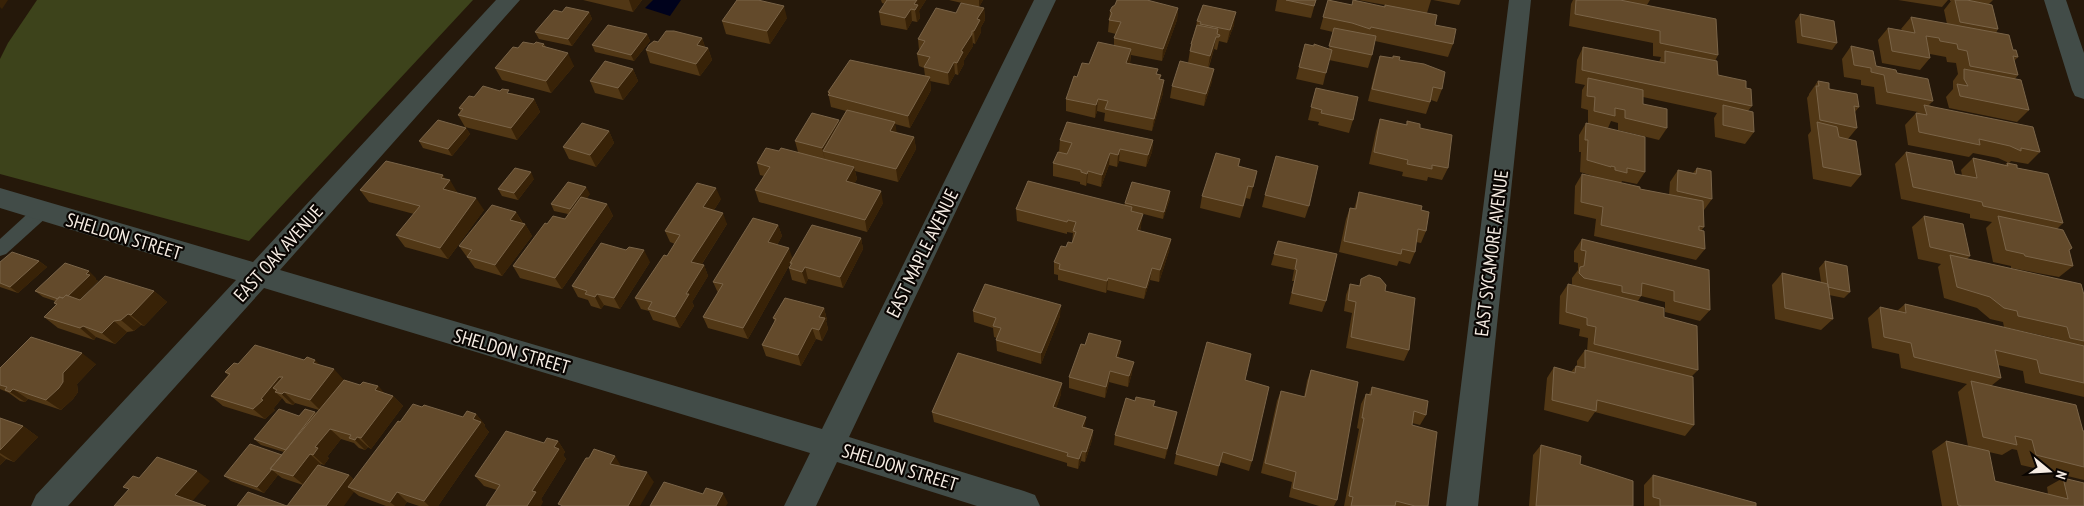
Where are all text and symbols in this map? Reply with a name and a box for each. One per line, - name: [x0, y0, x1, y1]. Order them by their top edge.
- street label: EAST SYCAMORE AVENUE: [1469, 168, 1513, 338]
- street label: EAST MAPLE AVENUE: [881, 185, 963, 321]
- street label: EAST OAK AVENUE: [228, 200, 328, 306]
- street label: SHELDON STREET: [63, 207, 185, 265]
- street label: SHELDON STREET: [451, 323, 573, 379]
- street label: SHELDON STREET: [839, 438, 961, 496]
- north arrow: [2024, 446, 2074, 496]
- text: N: [2052, 469, 2071, 481]

